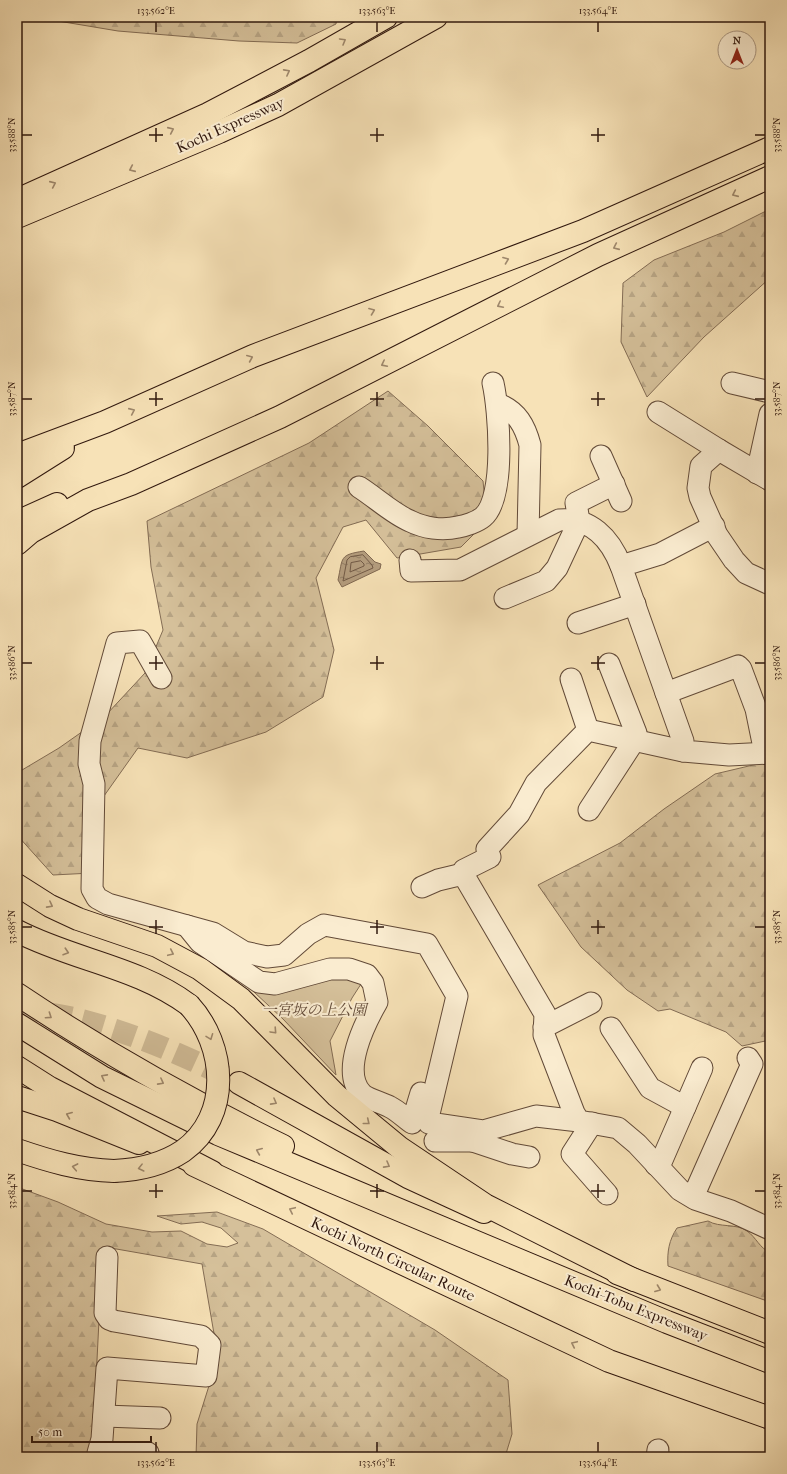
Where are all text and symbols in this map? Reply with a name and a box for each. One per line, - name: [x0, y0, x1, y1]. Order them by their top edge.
- text: 133.562°E: [137, 5, 175, 17]
- text: 133.563°E: [359, 5, 395, 17]
- text: 133.564°E: [579, 5, 617, 17]
- north arrow: [717, 30, 757, 70]
- text: N: [733, 34, 742, 47]
- one-way arrow: [339, 39, 346, 46]
- one-way arrow: [283, 69, 291, 77]
- street label: Kochi Expressway: [173, 93, 288, 157]
- text: 33.588°N: [6, 117, 18, 153]
- text: 33.588°N: [771, 117, 783, 153]
- one-way arrow: [168, 127, 175, 135]
- one-way arrow: [128, 164, 136, 172]
- one-way arrow: [49, 180, 56, 188]
- one-way arrow: [731, 189, 739, 197]
- one-way arrow: [613, 242, 620, 250]
- one-way arrow: [503, 257, 510, 265]
- one-way arrow: [497, 300, 504, 308]
- one-way arrow: [368, 308, 375, 316]
- one-way arrow: [246, 355, 254, 363]
- one-way arrow: [381, 359, 388, 367]
- text: 33.587°N: [6, 381, 18, 417]
- text: 33.587°N: [771, 381, 783, 417]
- one-way arrow: [127, 408, 135, 416]
- text: 33.586°N: [6, 645, 18, 681]
- text: 33.586°N: [771, 645, 783, 681]
- one-way arrow: [46, 901, 53, 908]
- text: 33.585°N: [6, 909, 18, 944]
- text: 33.585°N: [771, 909, 783, 944]
- one-way arrow: [62, 948, 69, 956]
- one-way arrow: [166, 948, 174, 956]
- park label: 一宮坂の上公園: [261, 1001, 369, 1019]
- one-way arrow: [45, 1011, 52, 1018]
- one-way arrow: [269, 1026, 276, 1034]
- one-way arrow: [206, 1034, 214, 1041]
- one-way arrow: [101, 1074, 108, 1082]
- one-way arrow: [156, 1078, 164, 1085]
- one-way arrow: [269, 1097, 277, 1105]
- one-way arrow: [66, 1112, 73, 1120]
- one-way arrow: [362, 1117, 369, 1124]
- one-way arrow: [256, 1148, 264, 1156]
- one-way arrow: [383, 1161, 390, 1168]
- one-way arrow: [138, 1163, 145, 1172]
- one-way arrow: [72, 1164, 78, 1172]
- text: 33.584°N: [6, 1173, 18, 1209]
- text: 33.584°N: [771, 1173, 783, 1209]
- one-way arrow: [289, 1207, 296, 1215]
- street label: Kochi North Circular Route: [308, 1213, 478, 1305]
- street label: Kochi-Tobu Expressway: [562, 1271, 711, 1345]
- one-way arrow: [654, 1285, 661, 1293]
- one-way arrow: [570, 1341, 578, 1349]
- scale bar: [32, 1418, 151, 1444]
- text: 50 m: [38, 1425, 62, 1439]
- text: 133.562°E: [137, 1457, 175, 1469]
- text: 133.563°E: [359, 1457, 395, 1469]
- text: 133.564°E: [579, 1457, 617, 1469]

